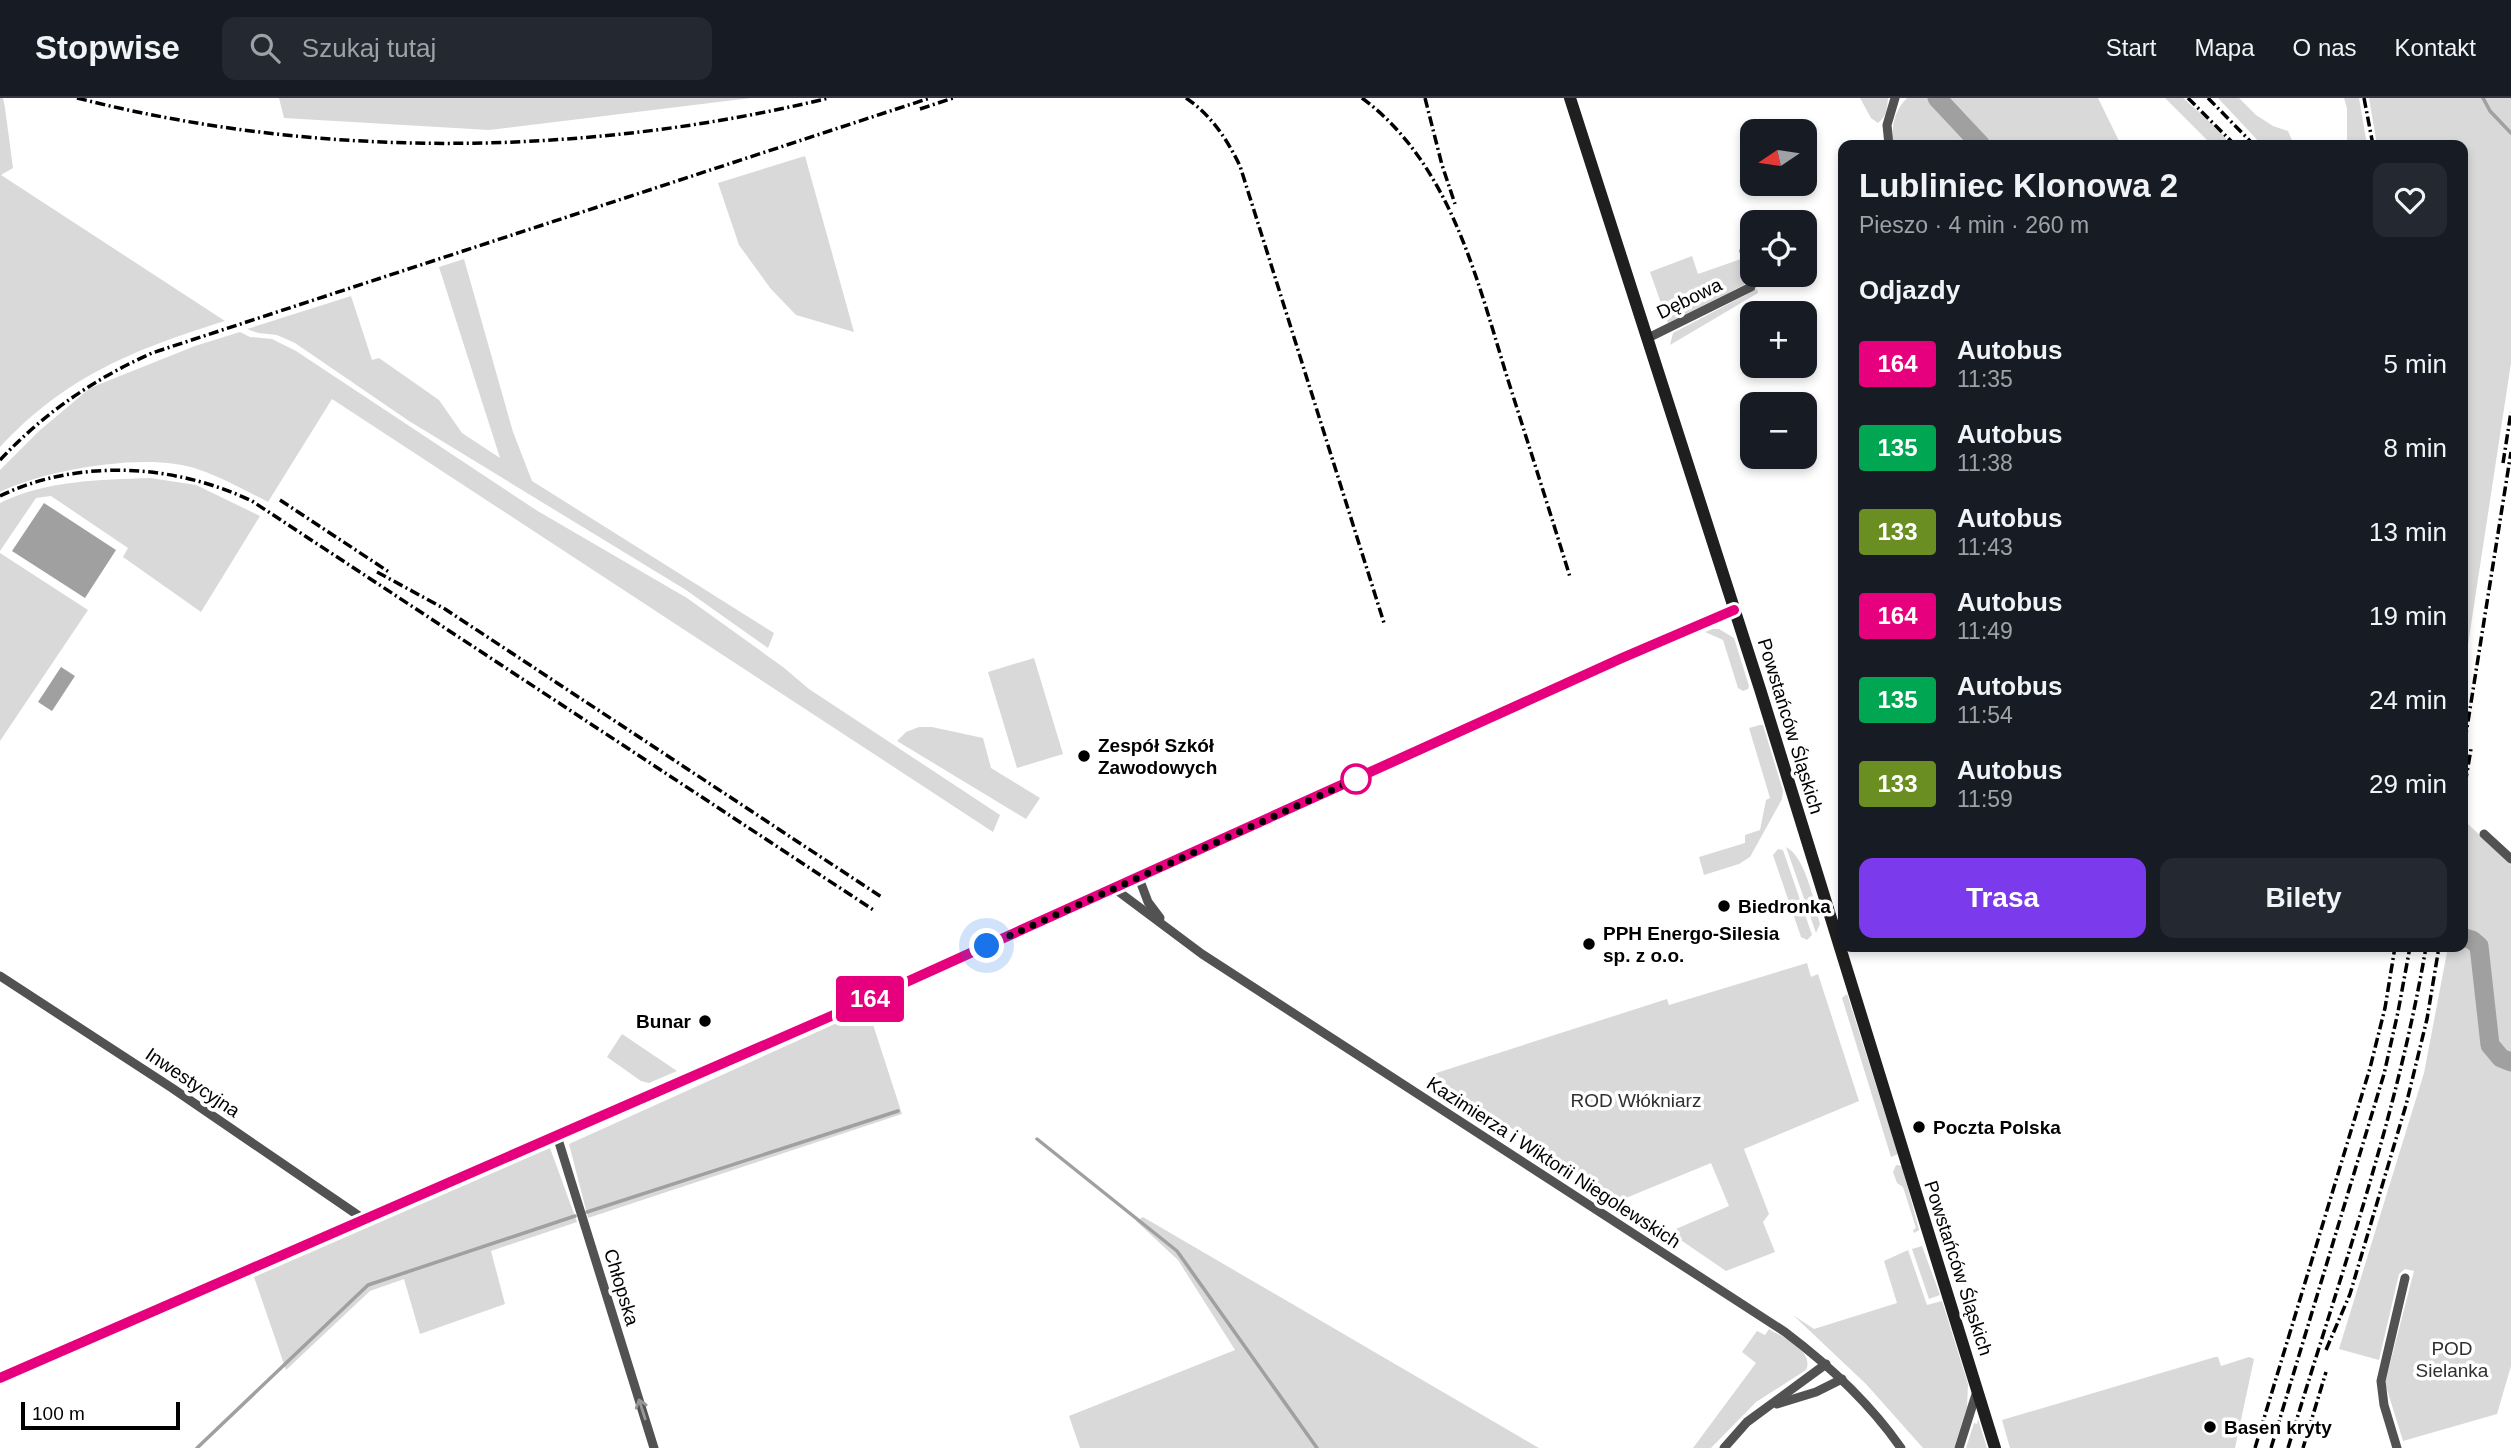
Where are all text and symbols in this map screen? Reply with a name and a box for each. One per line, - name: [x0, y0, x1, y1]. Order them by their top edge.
- search box: [222, 17, 712, 80]
- text: Stopwise: [35, 29, 180, 66]
- icon: search: [246, 29, 284, 67]
- text: Szukaj tutaj: [302, 33, 436, 63]
- text: Start: [2106, 34, 2157, 61]
- text: Mapa: [2195, 34, 2255, 61]
- text: O nas: [2293, 34, 2357, 61]
- text: Kontakt: [2395, 34, 2476, 61]
- north arrow: [1740, 119, 1816, 196]
- map controls: [1740, 119, 1817, 469]
- button: heart: [2373, 163, 2447, 237]
- text: Lubliniec Klonowa 2: [1859, 167, 2178, 204]
- button: locate: [1740, 210, 1817, 287]
- text: Pieszo · 4 min · 260 m: [1859, 212, 2089, 238]
- street label: Dębowa: [1653, 274, 1726, 323]
- text: Odjazdy: [1859, 275, 1960, 305]
- button: +: [1740, 301, 1817, 378]
- text: Autobus: [1957, 335, 2062, 365]
- text: 5 min: [2383, 349, 2447, 379]
- text: 164: [1877, 350, 1918, 377]
- text: 11:35: [1957, 366, 2013, 392]
- button: −: [1740, 392, 1817, 469]
- text: Autobus: [1957, 419, 2062, 449]
- text: 8 min: [2383, 433, 2447, 463]
- text: 135: [1877, 434, 1918, 461]
- text: 11:38: [1957, 450, 2013, 476]
- text: Autobus: [1957, 503, 2062, 533]
- text: 13 min: [2369, 517, 2447, 547]
- text: 133: [1877, 518, 1918, 545]
- text: 11:43: [1957, 534, 2013, 560]
- text: Autobus: [1957, 587, 2062, 617]
- text: 19 min: [2369, 601, 2447, 631]
- text: 164: [1877, 602, 1918, 629]
- text: 11:49: [1957, 618, 2013, 644]
- street label: Powstańców Śląskich: [1754, 636, 1827, 817]
- text: Autobus: [1957, 671, 2062, 701]
- text: 24 min: [2369, 685, 2447, 715]
- text: 135: [1877, 686, 1918, 713]
- text: 11:54: [1957, 702, 2013, 728]
- place label: Zespół Szkół Zawodowych: [1098, 735, 1217, 778]
- marker: Zespół Szkół Zawodowych: [1076, 748, 1092, 764]
- text: Autobus: [1957, 755, 2062, 785]
- unlabelled marker: [1341, 764, 1371, 794]
- text: 29 min: [2369, 769, 2447, 799]
- text: 133: [1877, 770, 1918, 797]
- text: 11:59: [1957, 786, 2013, 812]
- button: Trasa: [1859, 858, 2146, 938]
- button: Bilety: [2160, 858, 2447, 938]
- place label: Biedronka: [1738, 896, 1831, 917]
- marker: Biedronka: [1716, 898, 1732, 914]
- place label: PPH Energo-Silesia sp. z o.o.: [1603, 923, 1780, 966]
- your location: [969, 928, 1004, 963]
- marker: PPH Energo-Silesia sp. z o.o.: [1581, 936, 1597, 952]
- line badge: 164: [830, 976, 910, 1022]
- text: 164: [850, 985, 890, 1012]
- place label: Bunar: [636, 1011, 692, 1032]
- marker: Bunar: [697, 1013, 713, 1029]
- street label: Inwestycyjna: [142, 1043, 244, 1122]
- street label: Kazimierza i Wiktorii Niegolewskich: [1423, 1073, 1684, 1252]
- park label: ROD Włókniarz: [1571, 1090, 1701, 1111]
- place label: Poczta Polska: [1933, 1117, 2061, 1138]
- marker: Poczta Polska: [1911, 1119, 1927, 1135]
- street label: Powstańców Śląskich: [1920, 1178, 1997, 1358]
- street label: Chłopska: [600, 1246, 643, 1329]
- park label: POD Sielanka: [2416, 1338, 2489, 1381]
- one-way arrow: [634, 1398, 647, 1420]
- scale bar: [21, 1399, 180, 1431]
- text: 100 m: [32, 1403, 85, 1424]
- place label: Basen kryty: [2224, 1417, 2332, 1438]
- marker: Basen kryty: [2202, 1419, 2218, 1435]

